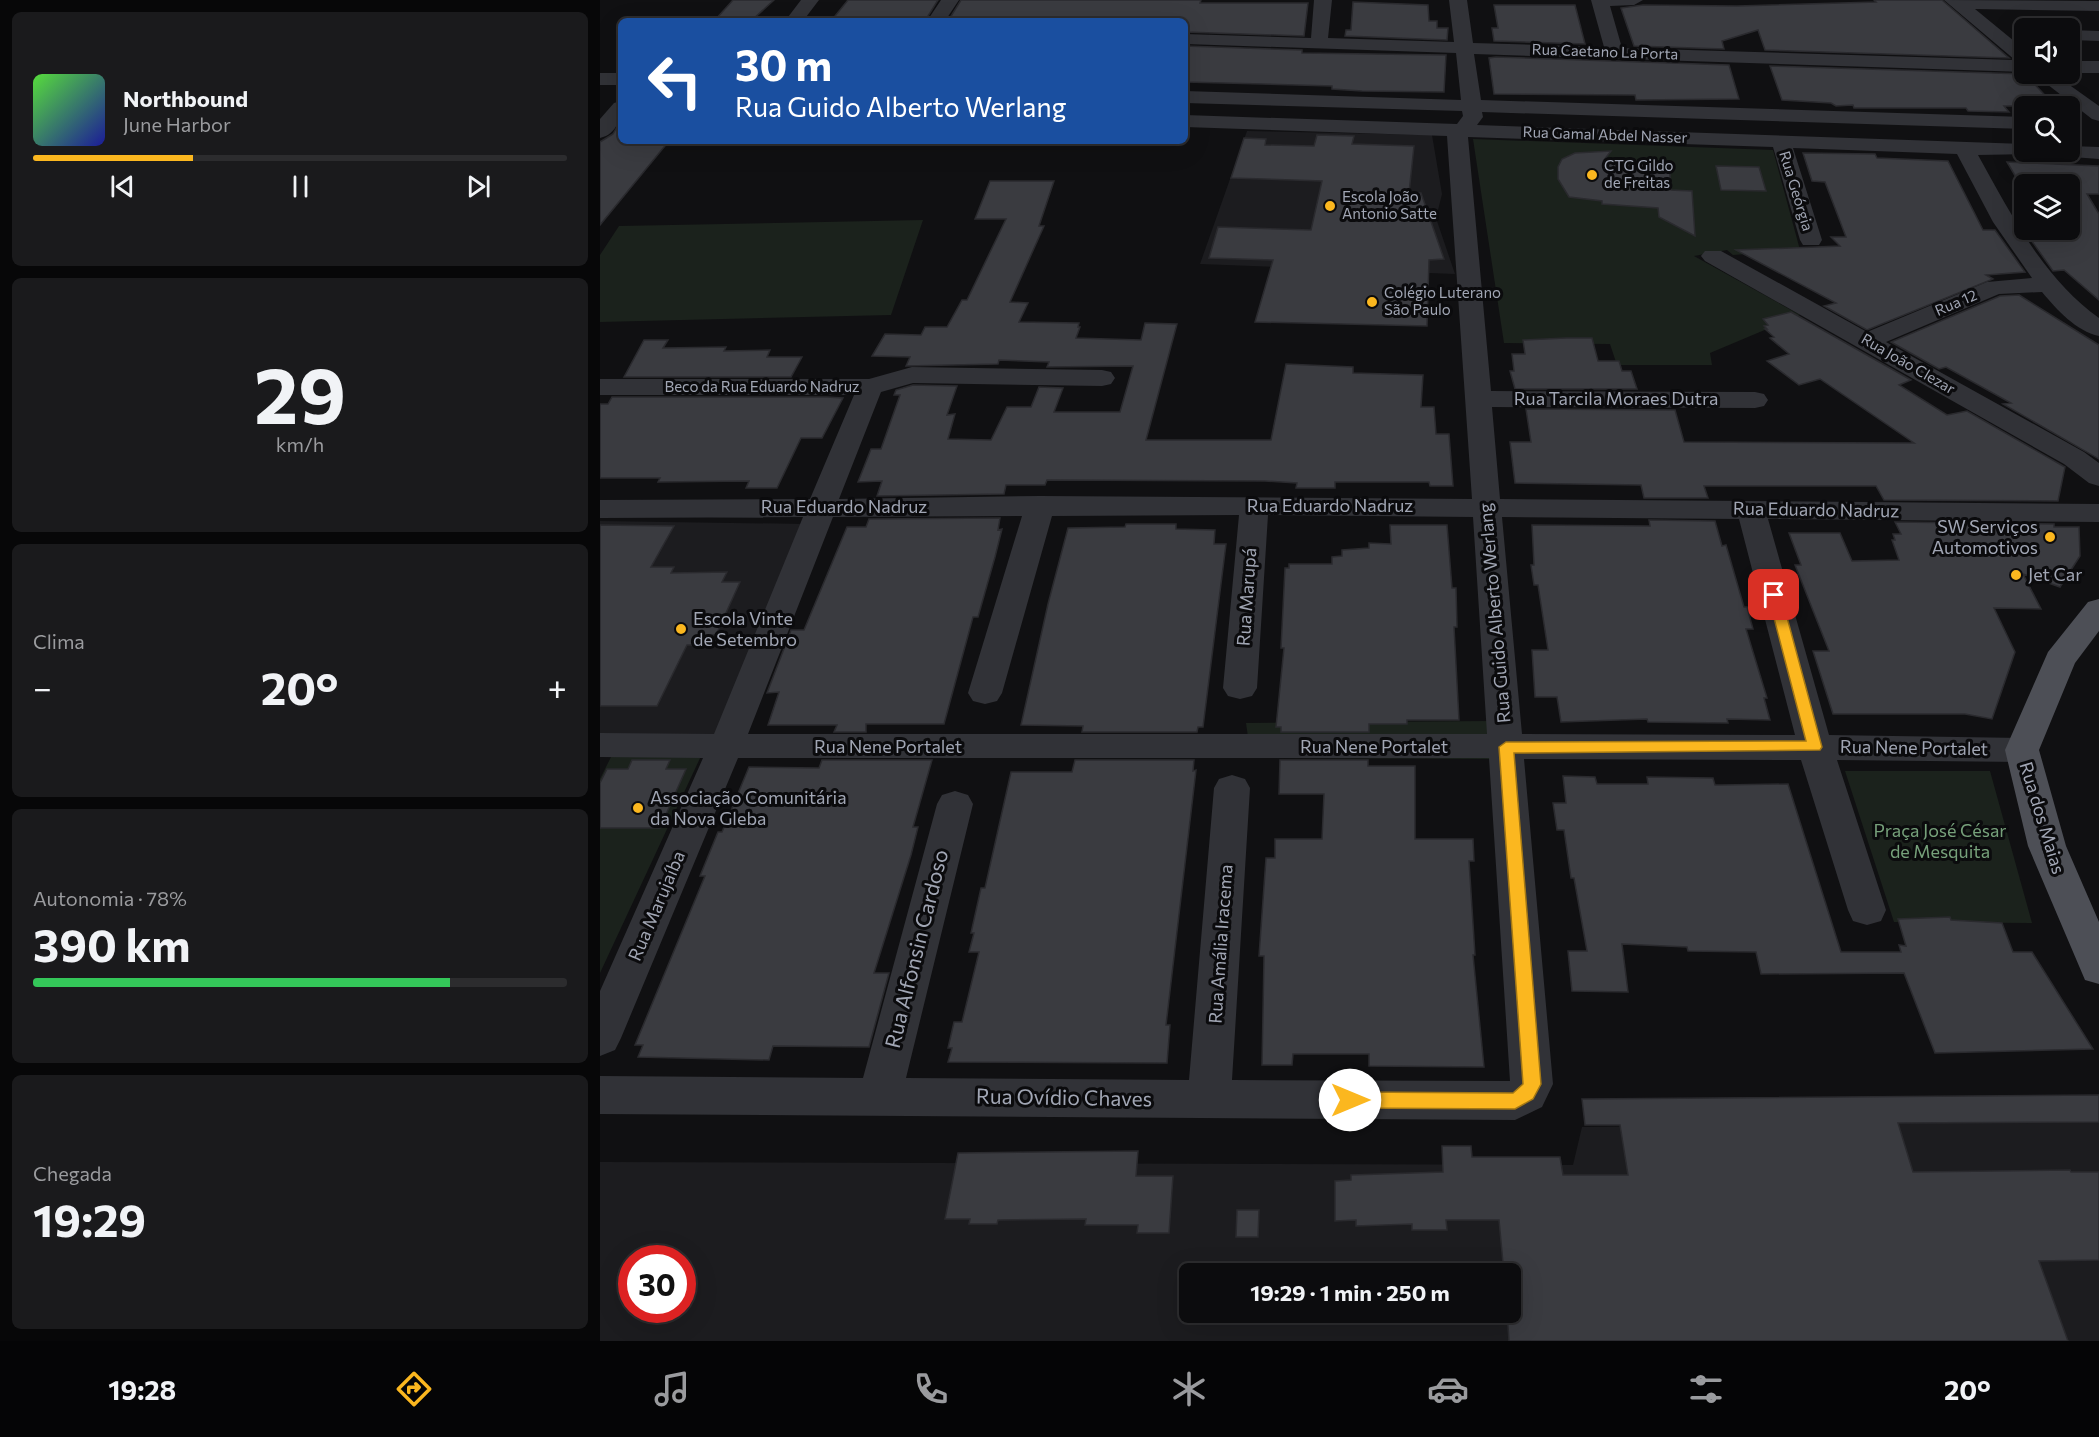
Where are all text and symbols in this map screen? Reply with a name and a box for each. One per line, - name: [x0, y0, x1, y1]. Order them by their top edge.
- map controls: [2014, 18, 2080, 240]
- button: sound: [2014, 18, 2080, 84]
- text: 30 m: [735, 38, 832, 90]
- street label: Rua Caetano La Porta: [1531, 39, 1679, 63]
- icon: left: [636, 42, 714, 120]
- text: Northbound: [123, 85, 248, 112]
- text: Rua Guido Alberto Werlang: [735, 90, 1066, 123]
- button: search: [2014, 96, 2080, 162]
- text: June Harbor: [123, 112, 231, 136]
- street label: Rua Gamal Abdel Nasser: [1522, 122, 1688, 146]
- street label: Rua Geórgia: [1776, 149, 1818, 233]
- place label: CTG Gildo de Freitas: [1604, 156, 1674, 191]
- marker: CTG Gildo de Freitas: [1585, 168, 1599, 182]
- icon: previous: [106, 170, 139, 203]
- icon: pause: [284, 170, 317, 203]
- icon: next: [462, 170, 495, 203]
- button: layers: [2014, 174, 2080, 240]
- place label: Escola João Antonio Satte: [1342, 187, 1437, 222]
- marker: Escola João Antonio Satte: [1323, 199, 1337, 213]
- place label: Colégio Luterano São Paulo: [1384, 283, 1501, 318]
- street label: Rua 12: [1932, 285, 1979, 319]
- marker: Colégio Luterano São Paulo: [1365, 295, 1379, 309]
- street label: Rua João Clezar: [1858, 329, 1959, 397]
- text: 29: [254, 345, 346, 440]
- street label: Beco da Rua Eduardo Nadruz: [665, 377, 859, 395]
- street label: Rua Tarcila Moraes Dutra: [1514, 387, 1718, 409]
- text: km/h: [276, 432, 324, 456]
- street label: Rua Eduardo Nadruz: [1247, 494, 1413, 516]
- street label: Rua Eduardo Nadruz: [761, 495, 927, 517]
- street label: Rua Eduardo Nadruz: [1733, 497, 1899, 521]
- street label: Rua Guido Alberto Werlang: [1473, 502, 1515, 724]
- place label: SW Serviços Automotivos: [1932, 515, 2038, 558]
- marker: SW Serviços Automotivos: [2043, 530, 2057, 544]
- street label: Rua Marupá: [1232, 547, 1260, 647]
- place label: Jet Car: [2028, 563, 2082, 585]
- marker: Jet Car: [2009, 568, 2023, 582]
- pin: [1748, 569, 1799, 620]
- icon: arrive: [1757, 578, 1790, 611]
- place label: Escola Vinte de Setembro: [693, 607, 797, 650]
- marker: Escola Vinte de Setembro: [674, 622, 688, 636]
- text: Clima: [33, 629, 85, 653]
- text: 20°: [261, 659, 339, 714]
- text: −: [33, 666, 52, 707]
- text: +: [548, 666, 567, 707]
- street label: Rua Nene Portalet: [814, 735, 962, 757]
- street label: Rua Nene Portalet: [1300, 735, 1448, 757]
- street label: Rua Nene Portalet: [1840, 735, 1988, 759]
- street label: Rua dos Maias: [2015, 759, 2070, 876]
- place label: Associação Comunitária da Nova Gleba: [650, 786, 847, 829]
- marker: Associação Comunitária da Nova Gleba: [631, 801, 645, 815]
- park label: Praça José César de Mesquita: [1873, 819, 2007, 862]
- street label: Rua Marujaíba: [623, 847, 689, 964]
- street label: Rua Alfonsin Cardoso: [879, 847, 952, 1051]
- street label: Rua Amália Iracema: [1203, 864, 1237, 1024]
- text: Autonomia · 78%: [33, 886, 187, 910]
- text: 390 km: [33, 916, 191, 971]
- position arrow: [1318, 1068, 1382, 1132]
- street label: Rua Ovídio Chaves: [976, 1082, 1152, 1111]
- text: Chegada: [33, 1161, 112, 1185]
- text: 19:29: [33, 1191, 146, 1246]
- speed limit sign: 30: [618, 1245, 696, 1323]
- text: 19:29 · 1 min · 250 m: [1250, 1279, 1450, 1306]
- icon: directions: [393, 1368, 435, 1410]
- icon: music: [651, 1368, 693, 1410]
- icon: phone: [910, 1368, 952, 1410]
- icon: climate: [1168, 1368, 1210, 1410]
- icon: car: [1427, 1368, 1469, 1410]
- icon: filters: [1685, 1368, 1727, 1410]
- text: 19:28: [108, 1373, 176, 1406]
- text: 20°: [1944, 1373, 1991, 1406]

